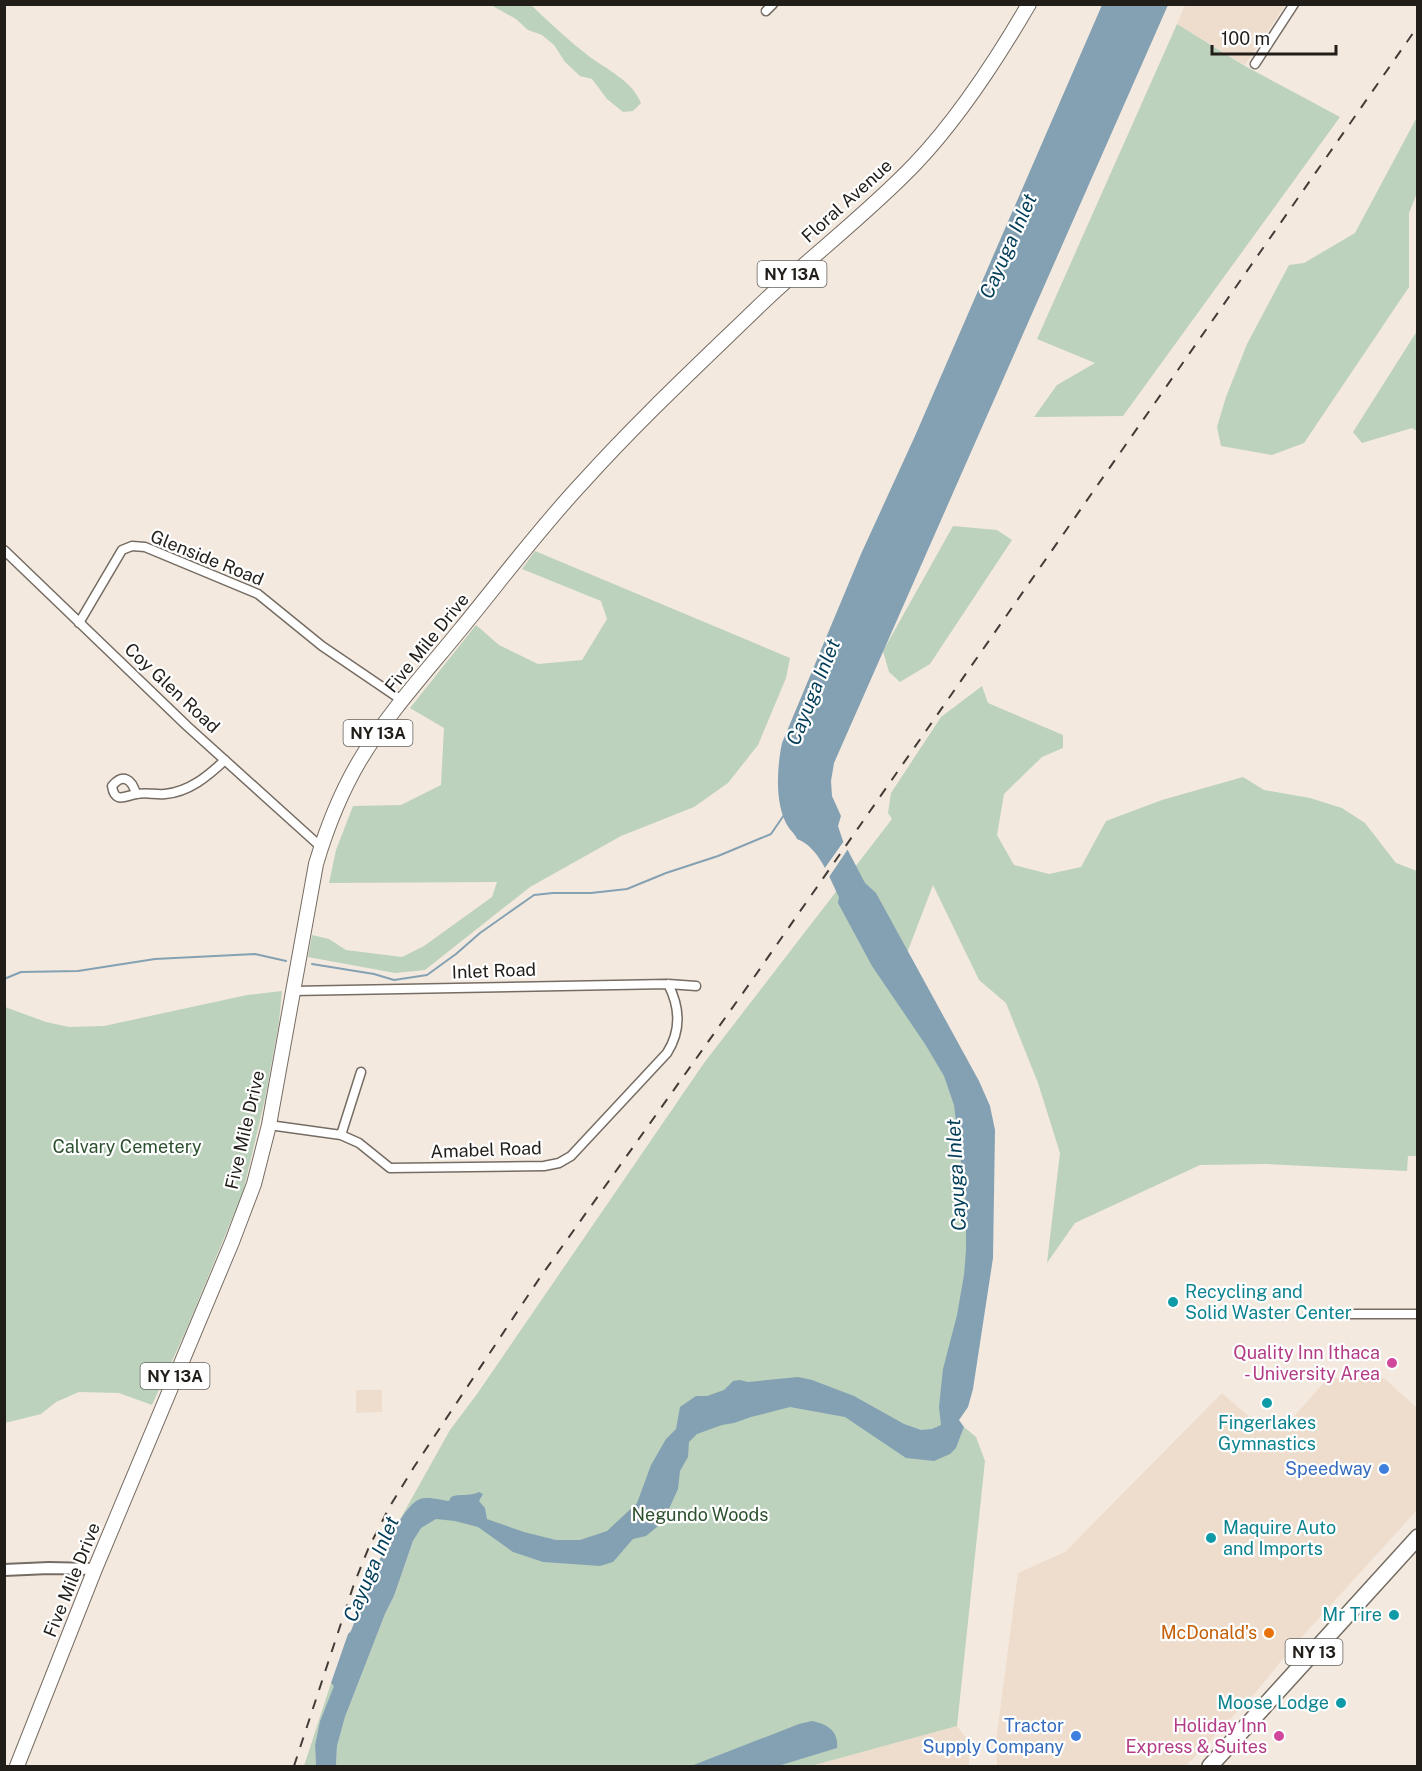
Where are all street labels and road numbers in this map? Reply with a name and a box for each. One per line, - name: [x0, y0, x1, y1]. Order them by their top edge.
- street label: Floral Avenue: [797, 155, 896, 247]
- road number: NY 13A: [758, 261, 826, 287]
- street label: Glenside Road: [148, 525, 267, 590]
- street label: Five Mile Drive: [380, 589, 473, 697]
- street label: Coy Glen Road: [121, 638, 224, 737]
- road number: NY 13A: [344, 720, 412, 746]
- street label: Inlet Road: [452, 959, 536, 982]
- street label: Five Mile Drive: [221, 1068, 268, 1191]
- street label: Amabel Road: [430, 1137, 542, 1162]
- road number: NY 13A: [140, 1363, 210, 1389]
- street label: Five Mile Drive: [39, 1520, 104, 1640]
- road number: NY 13: [1286, 1639, 1342, 1665]

